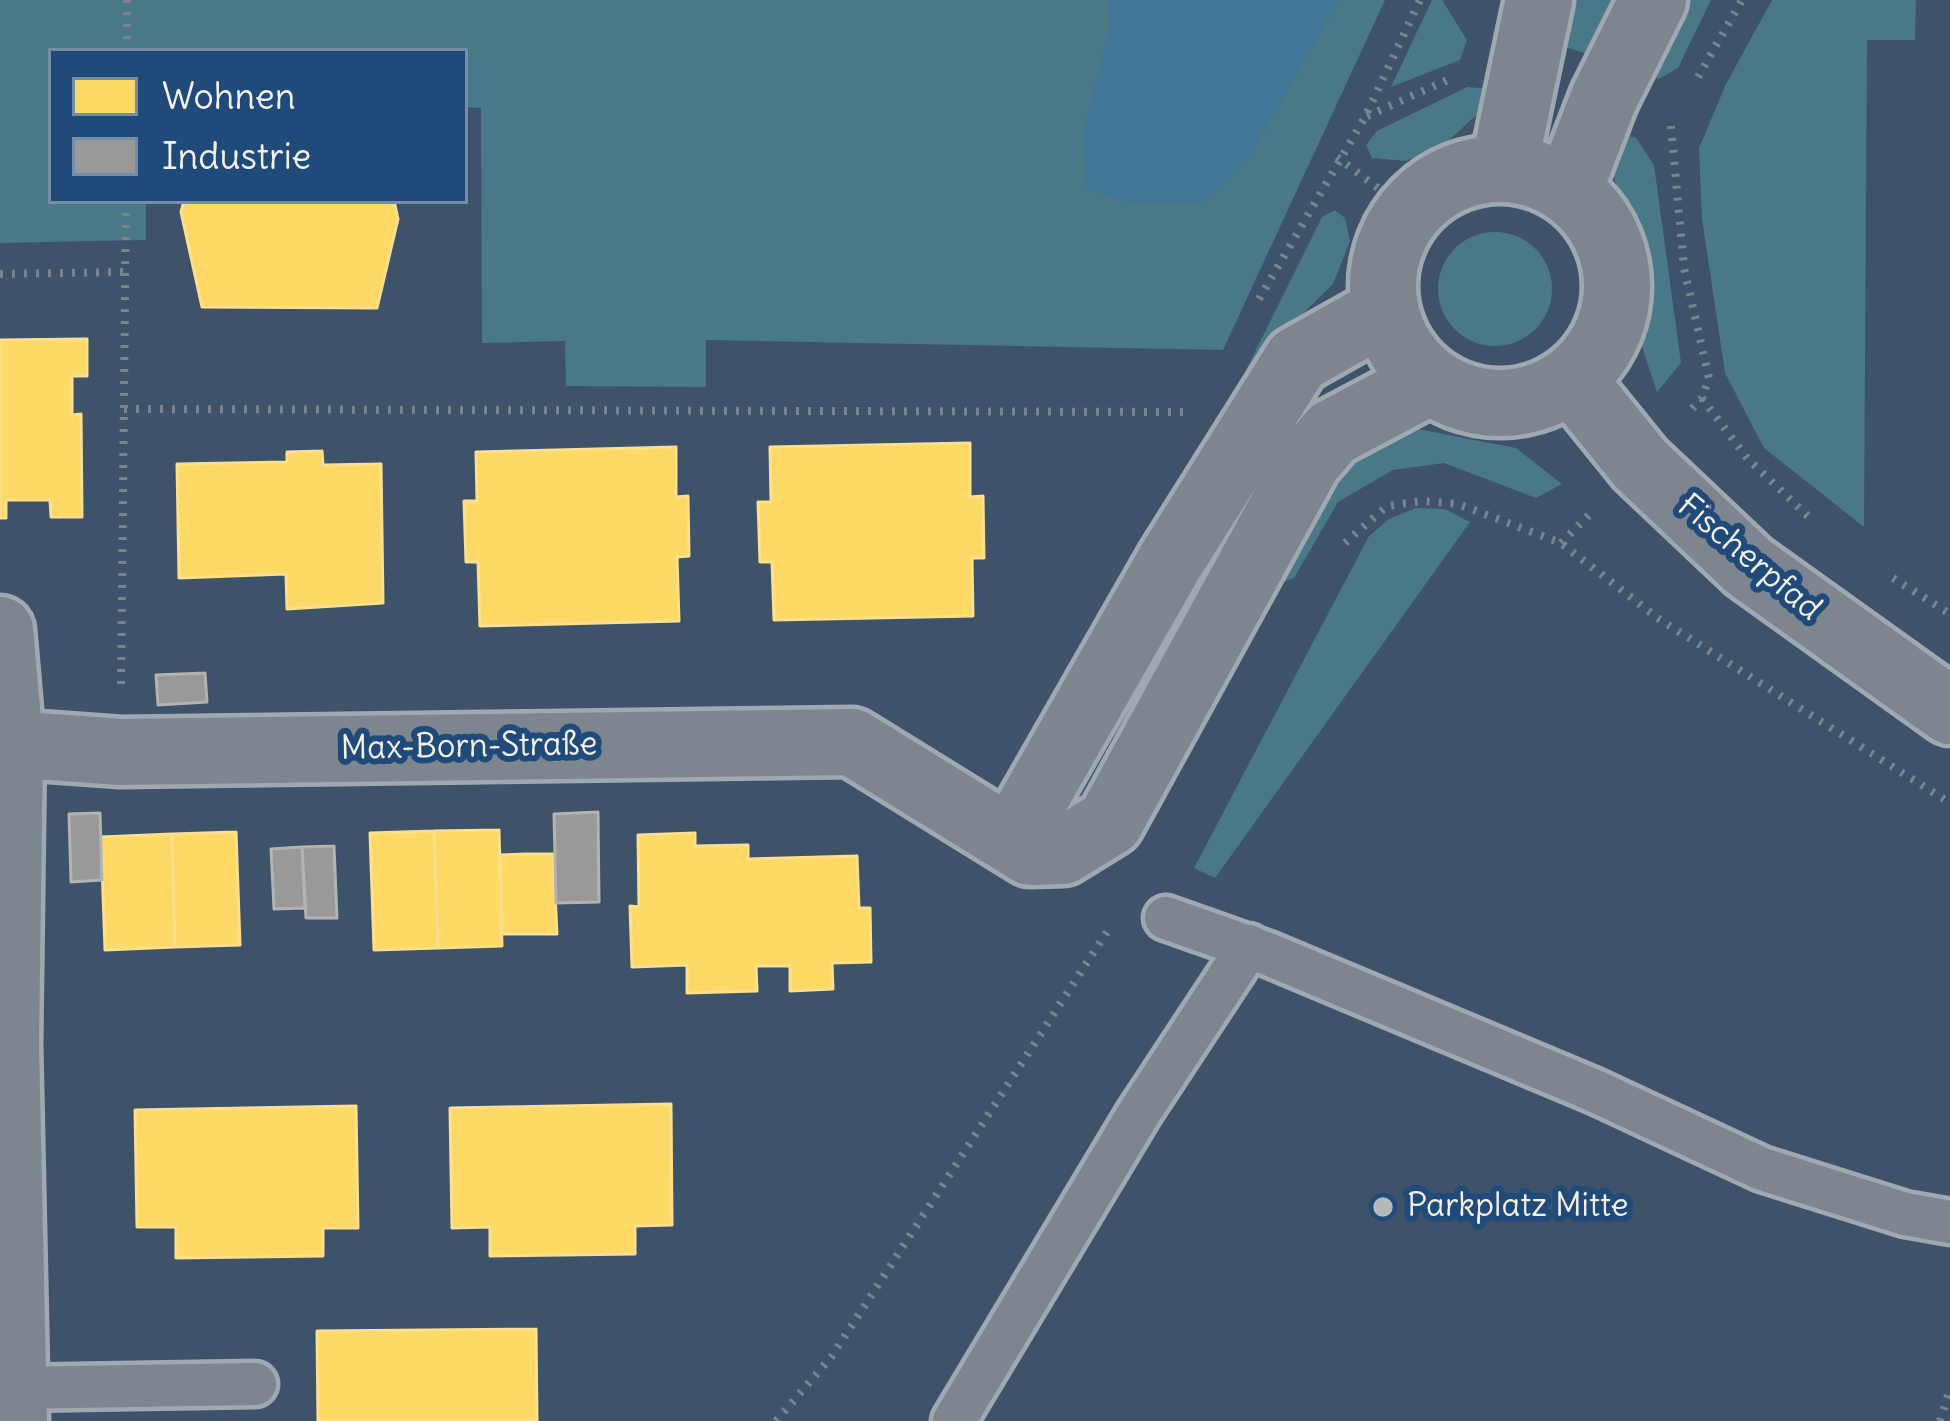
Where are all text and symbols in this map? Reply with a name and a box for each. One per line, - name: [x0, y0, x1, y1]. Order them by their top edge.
- legend: [48, 48, 468, 204]
- text: Wohnen: [162, 74, 296, 119]
- text: Industrie: [162, 134, 311, 179]
- street label: Fischerpfad: [1669, 487, 1829, 629]
- street label: Max-Born-Straße: [340, 725, 598, 769]
- place label: Parkplatz Mitte: [1407, 1187, 1629, 1227]
- marker: Parkplatz Mitte: [1370, 1194, 1396, 1220]

